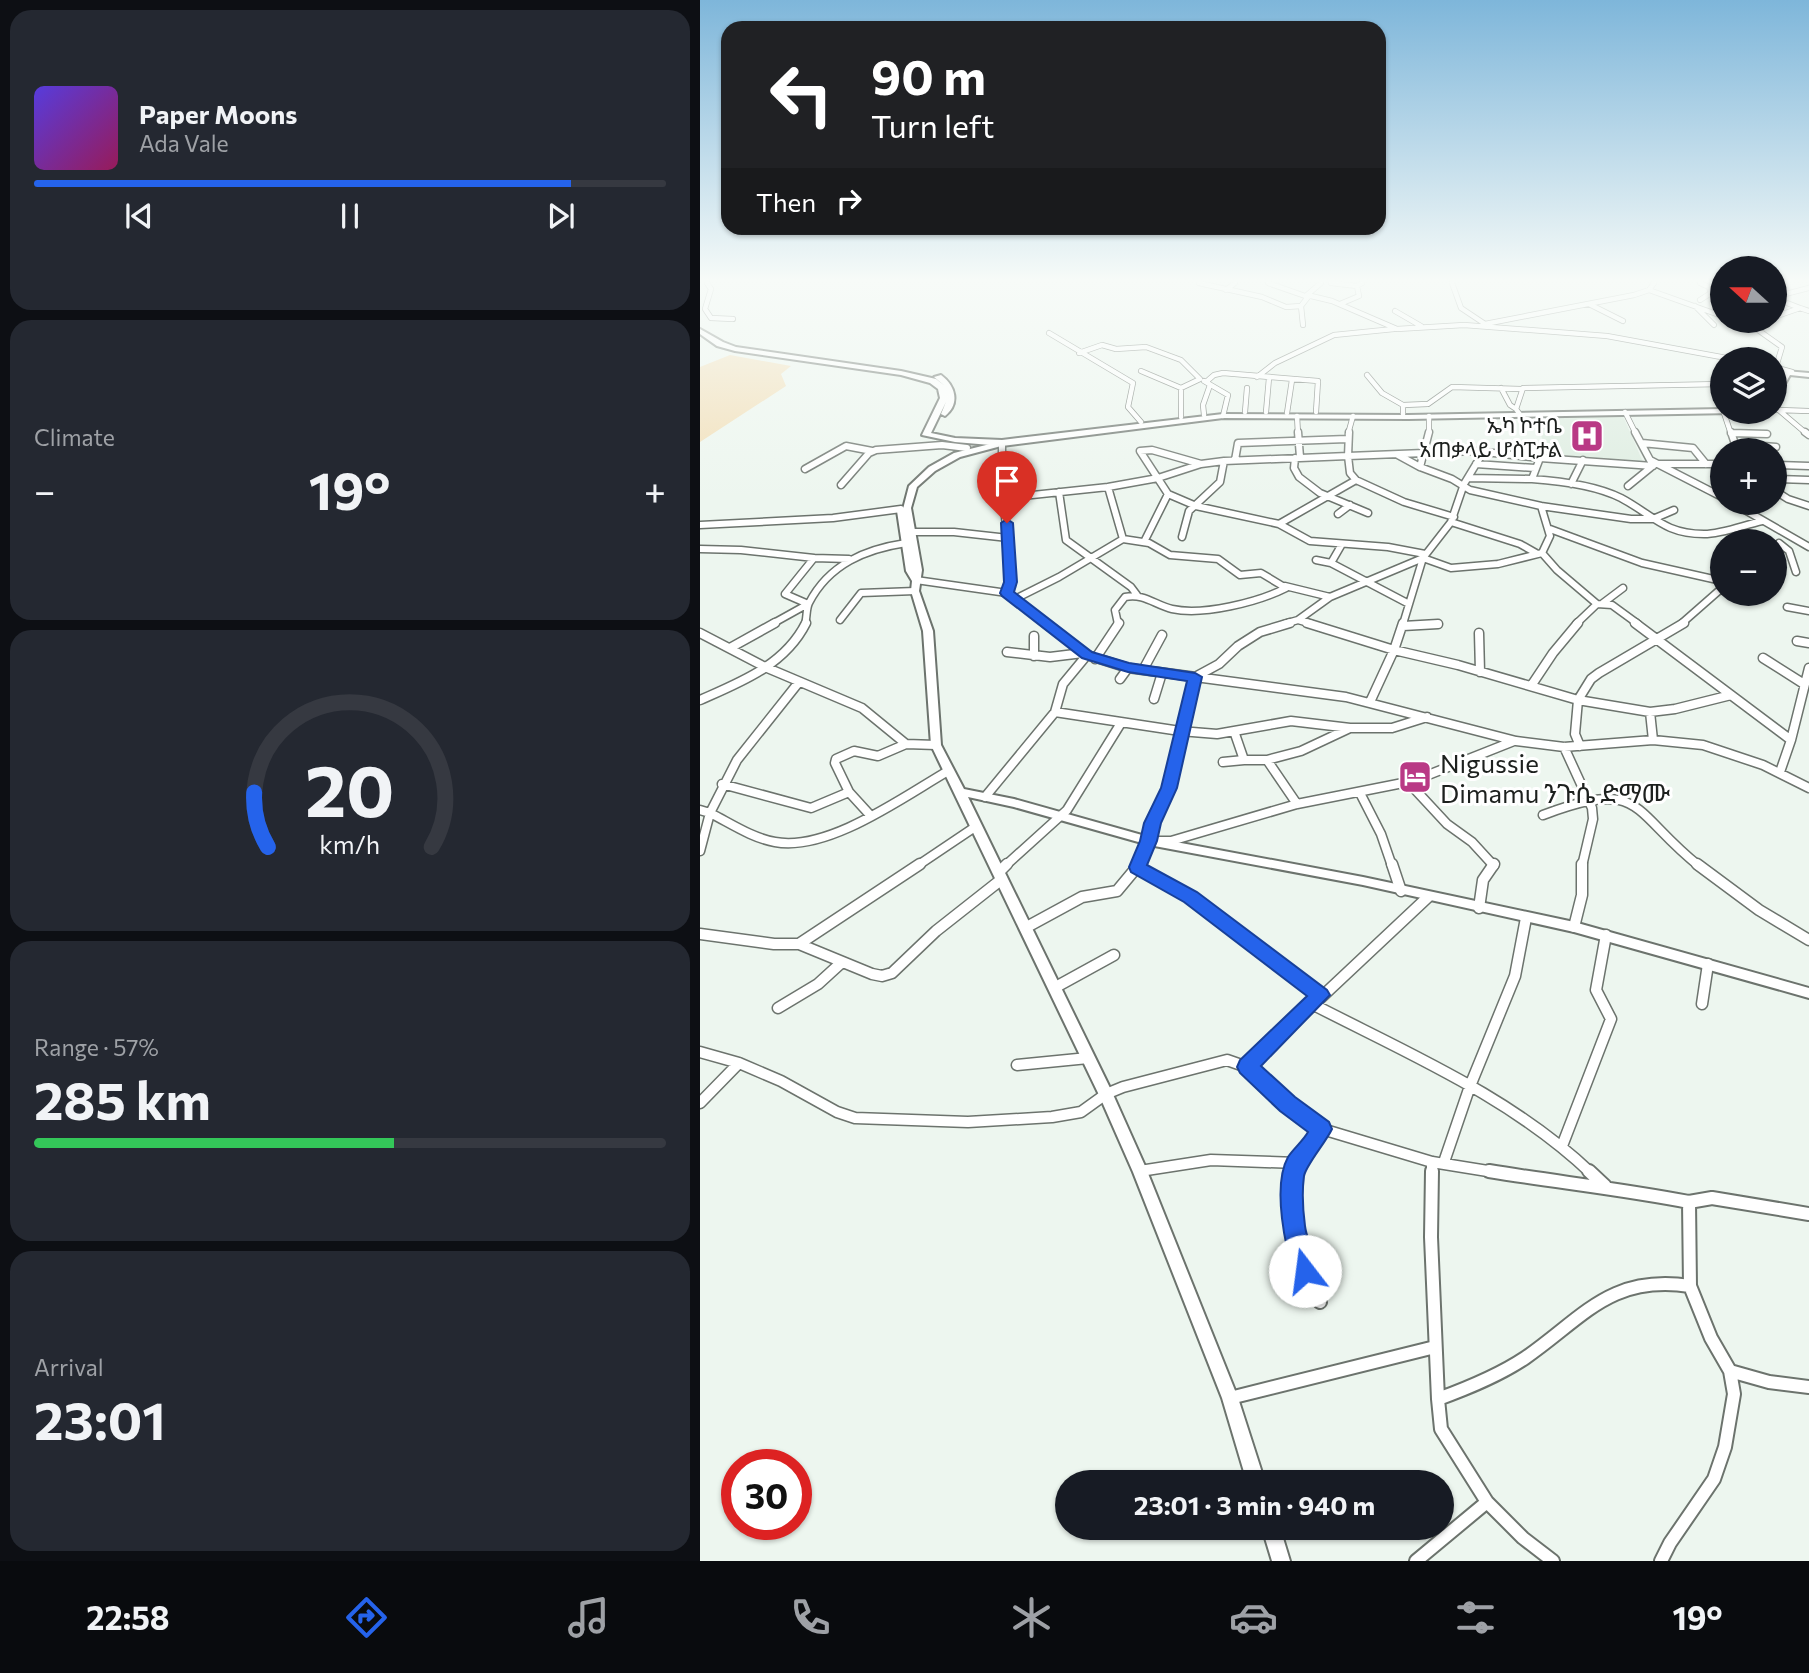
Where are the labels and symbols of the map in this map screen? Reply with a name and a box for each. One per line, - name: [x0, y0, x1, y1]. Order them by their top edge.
- north arrow: [1710, 256, 1787, 332]
- place label: ኤካ ኮተቤ አጠቃላይ ሆስፒታል: [1419, 412, 1562, 461]
- hospital icon: ኤካ ኮተቤ አጠቃላይ ሆስፒታል: [1568, 417, 1606, 455]
- pin: [977, 451, 1037, 523]
- place label: Nigussie Dimamu ንጉሴ ድማሙ: [1440, 747, 1670, 808]
- hotel icon: Nigussie Dimamu ንጉሴ ድማሙ: [1396, 758, 1434, 796]
- position arrow: [1268, 1234, 1342, 1308]
- speed limit sign: 30: [721, 1449, 812, 1540]

